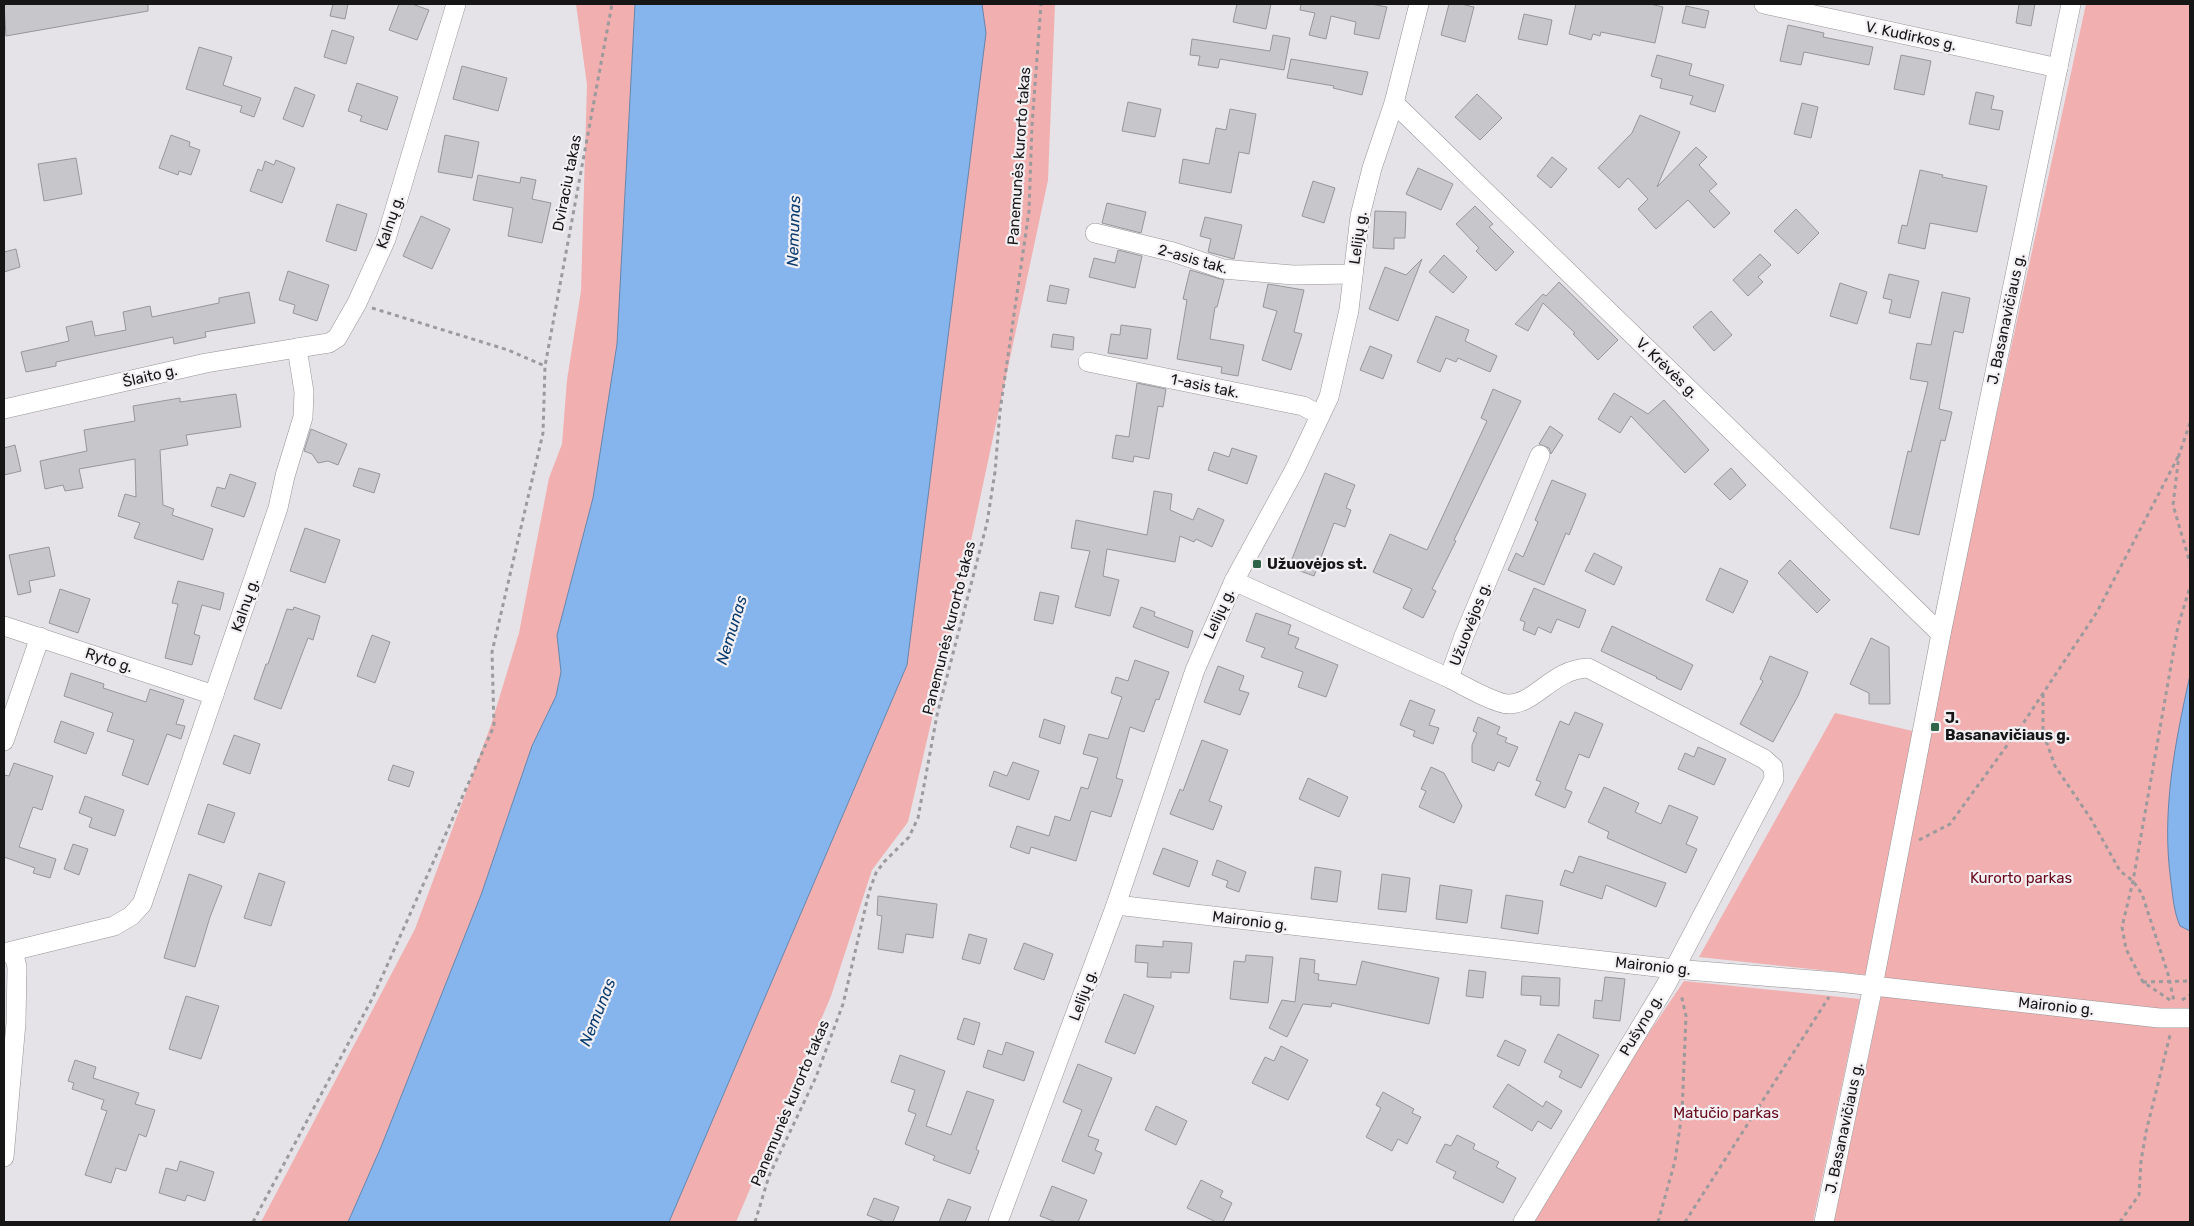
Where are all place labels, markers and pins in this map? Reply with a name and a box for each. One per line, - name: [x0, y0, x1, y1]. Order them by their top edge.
- place label: Užuovėjos st.: [1267, 555, 1367, 573]
- marker: Užuovėjos st.: [1251, 558, 1263, 570]
- place label: J. Basanavičiaus g.: [1945, 709, 2070, 744]
- marker: J. Basanavičiaus g.: [1929, 721, 1941, 733]

